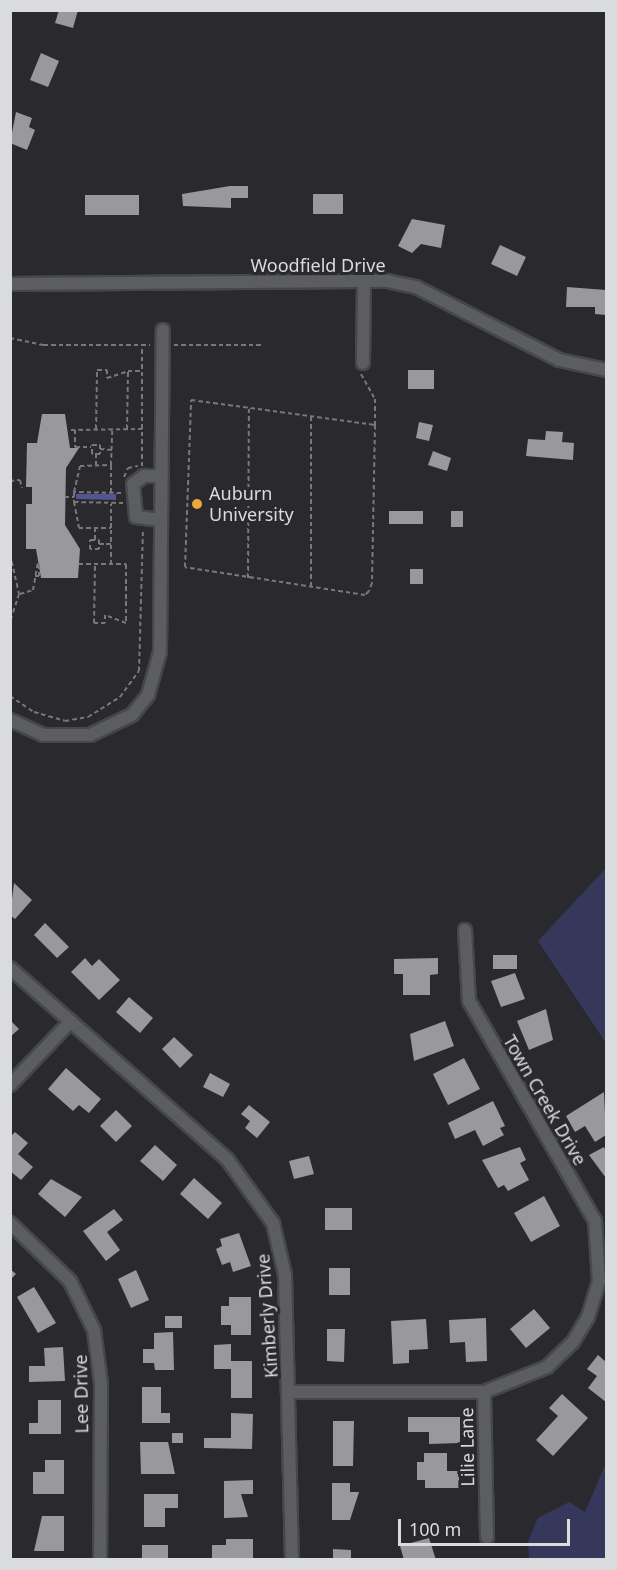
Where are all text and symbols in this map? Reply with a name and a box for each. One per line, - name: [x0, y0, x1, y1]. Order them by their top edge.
- street label: Woodfield Drive: [250, 254, 386, 276]
- place label: Auburn University: [209, 483, 294, 526]
- marker: Auburn University: [190, 497, 204, 511]
- street label: Town Creek Drive: [499, 1031, 591, 1169]
- street label: Kimberly Drive: [252, 1253, 282, 1379]
- street label: Lee Drive: [70, 1354, 92, 1434]
- street label: Lilie Lane: [456, 1407, 478, 1487]
- scale bar: [401, 1507, 574, 1545]
- text: 100 m: [409, 1517, 461, 1541]

